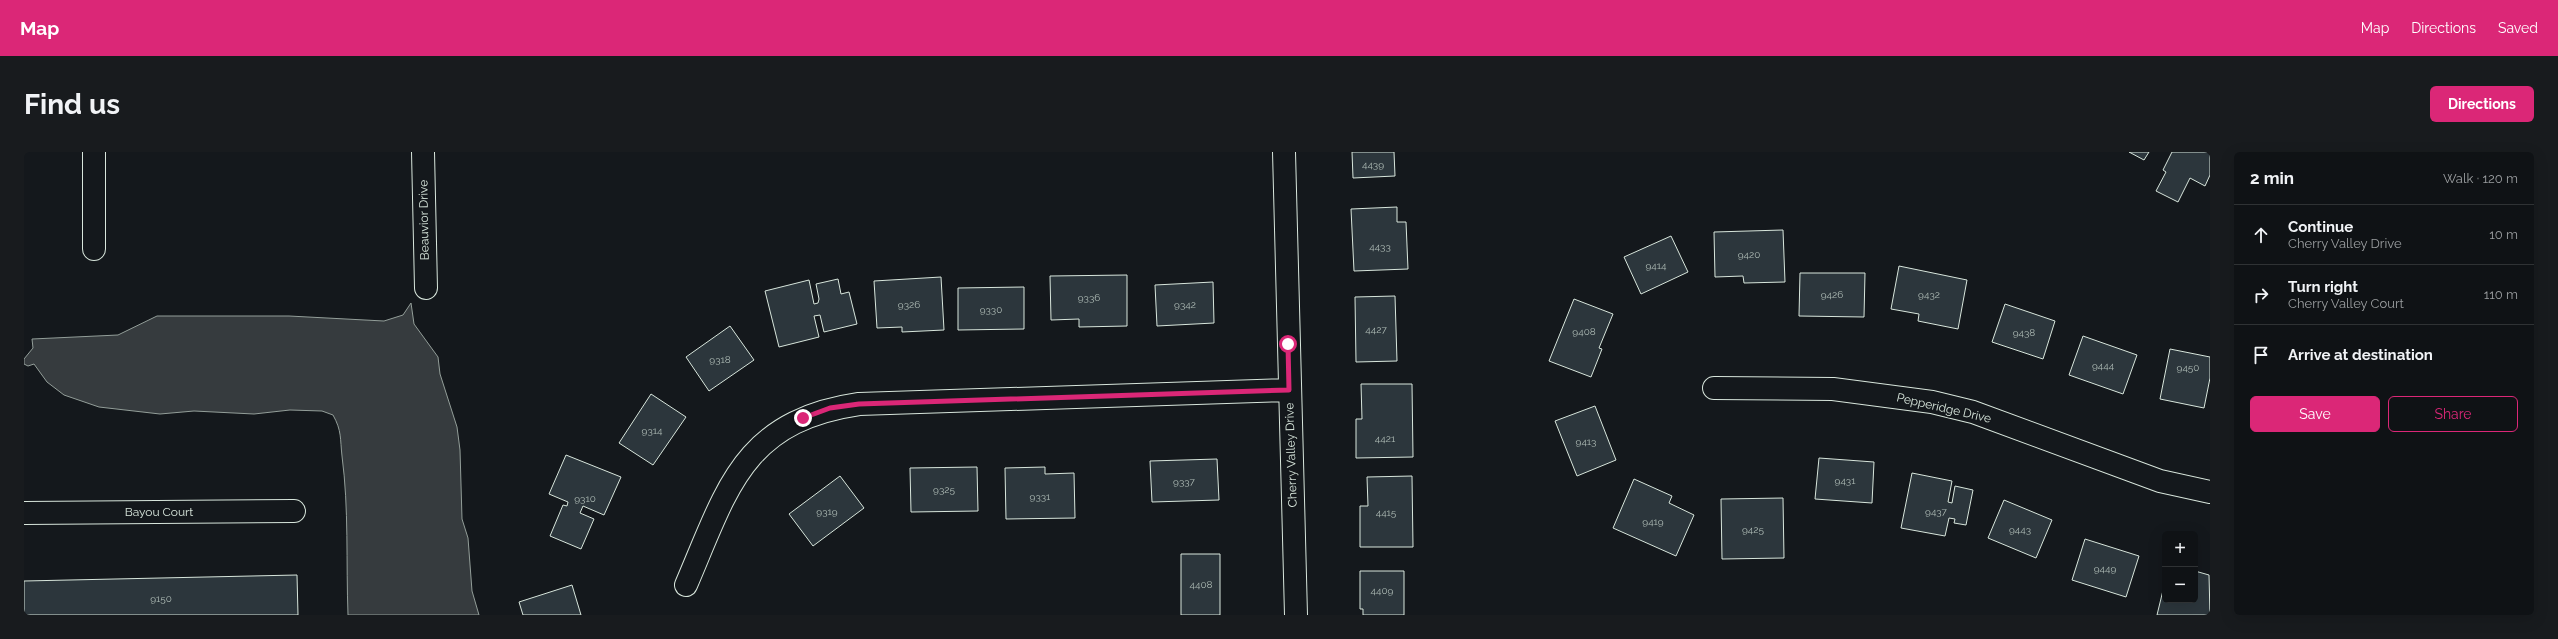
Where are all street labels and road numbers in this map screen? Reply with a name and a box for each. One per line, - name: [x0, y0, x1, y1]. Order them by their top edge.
- street label: Beauvior Drive: [416, 180, 432, 260]
- street label: Pepperidge Drive: [1895, 390, 1993, 426]
- street label: Cherry Valley Drive: [1282, 402, 1300, 508]
- street label: Bayou Court: [125, 505, 193, 519]

